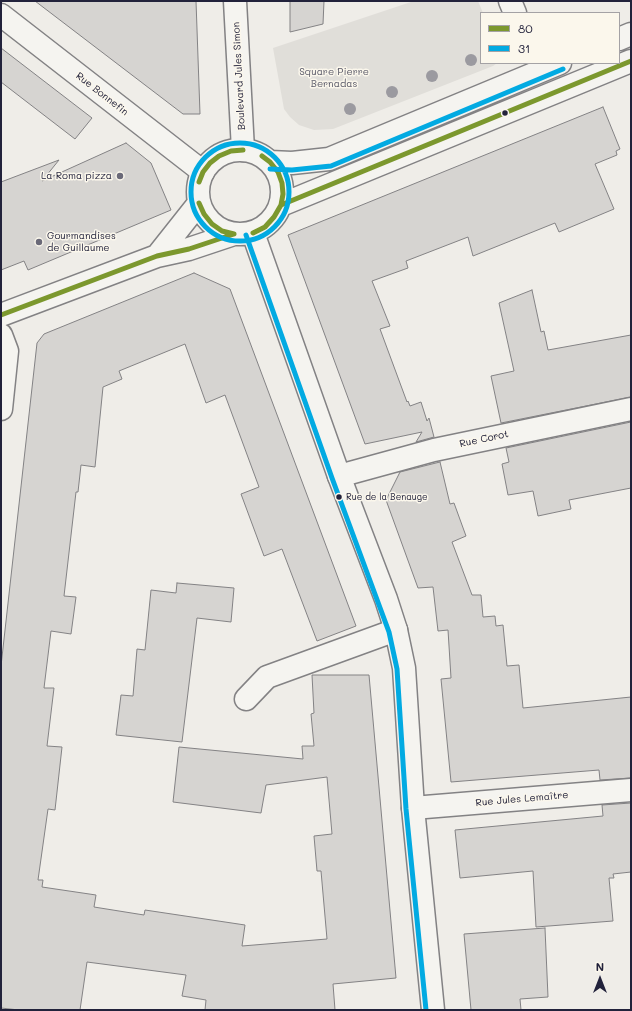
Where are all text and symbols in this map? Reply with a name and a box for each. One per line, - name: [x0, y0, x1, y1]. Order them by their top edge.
- legend: [480, 12, 620, 64]
- text: 80: [518, 20, 533, 36]
- street label: Boulevard Jules Simon: [230, 22, 248, 130]
- text: 31: [518, 40, 530, 56]
- park label: Square Pierre Bernadas: [299, 66, 369, 90]
- street label: Rue Bonnefin: [73, 70, 131, 118]
- unlabelled marker: [500, 108, 510, 118]
- place label: La Roma pizza: [41, 170, 112, 182]
- marker: La Roma pizza: [115, 171, 125, 181]
- place label: Gourmandises de Guillaume: [47, 230, 116, 254]
- marker: Gourmandises de Guillaume: [34, 237, 44, 247]
- street label: Rue Corot: [458, 428, 510, 450]
- marker: Rue de la Benauge: [334, 492, 344, 502]
- place label: Rue de la Benauge: [346, 492, 428, 502]
- street label: Rue Jules Lemaître: [475, 789, 569, 809]
- north arrow: [580, 959, 620, 999]
- text: N: [596, 959, 604, 974]

